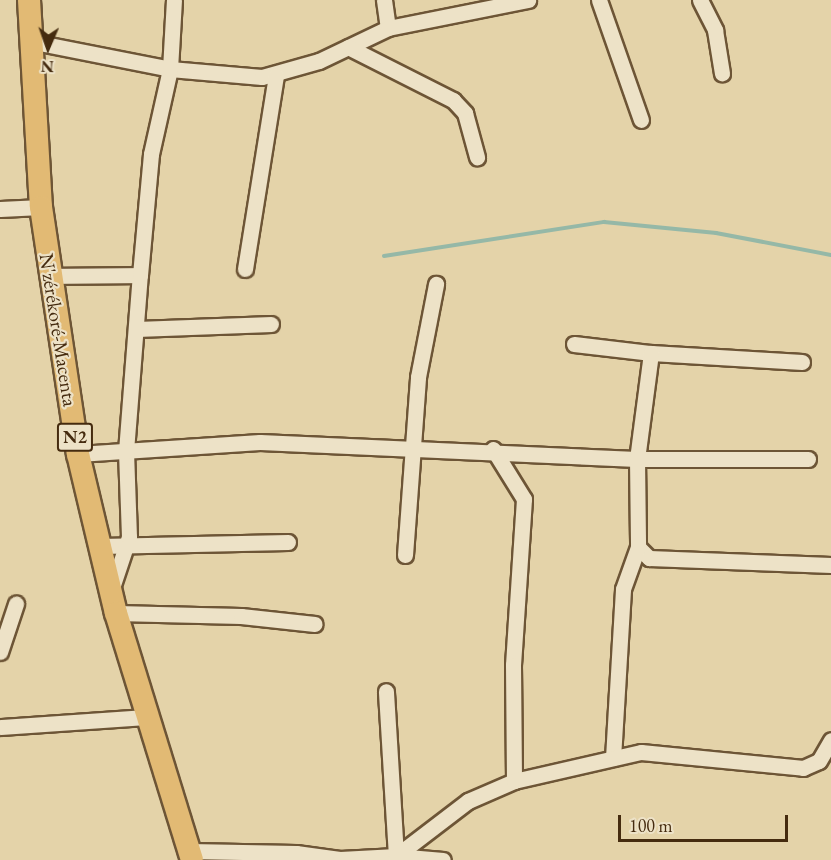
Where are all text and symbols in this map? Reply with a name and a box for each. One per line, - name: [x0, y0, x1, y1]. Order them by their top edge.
- north arrow: [18, 18, 78, 78]
- text: N: [41, 56, 54, 77]
- street label: N'zérékoré-Macenta: [34, 252, 82, 408]
- road number: N2: [56, 422, 94, 452]
- scale bar: [621, 803, 790, 841]
- text: 100 m: [629, 814, 673, 837]

